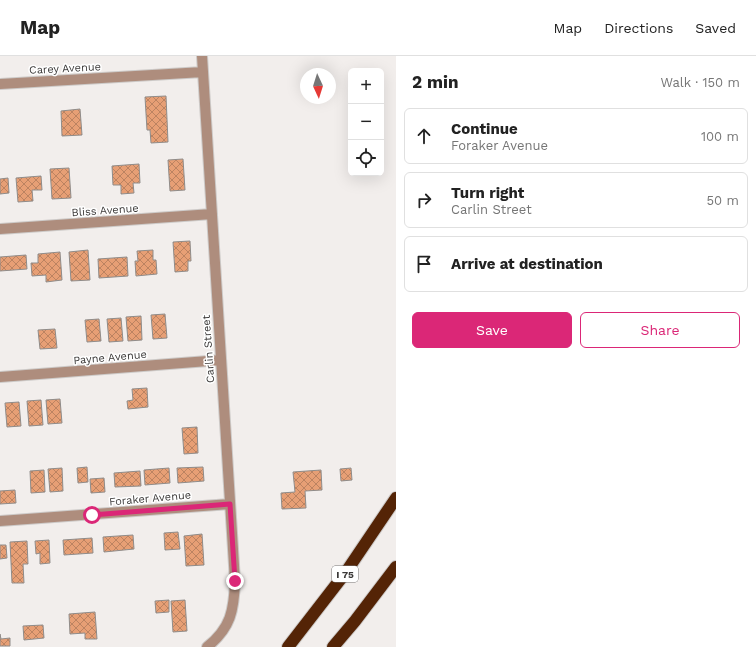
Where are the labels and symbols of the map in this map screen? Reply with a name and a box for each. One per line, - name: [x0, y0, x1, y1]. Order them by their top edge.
- street label: Carey Avenue: [29, 60, 101, 77]
- north arrow: [300, 68, 336, 104]
- street label: Bliss Avenue: [71, 202, 139, 219]
- street label: Carlin Street: [200, 314, 217, 383]
- street label: Payne Avenue: [73, 348, 147, 367]
- street label: Foraker Avenue: [109, 488, 192, 509]
- route start: [83, 506, 101, 524]
- road number: I 75: [332, 566, 358, 582]
- route end: [226, 572, 244, 590]

